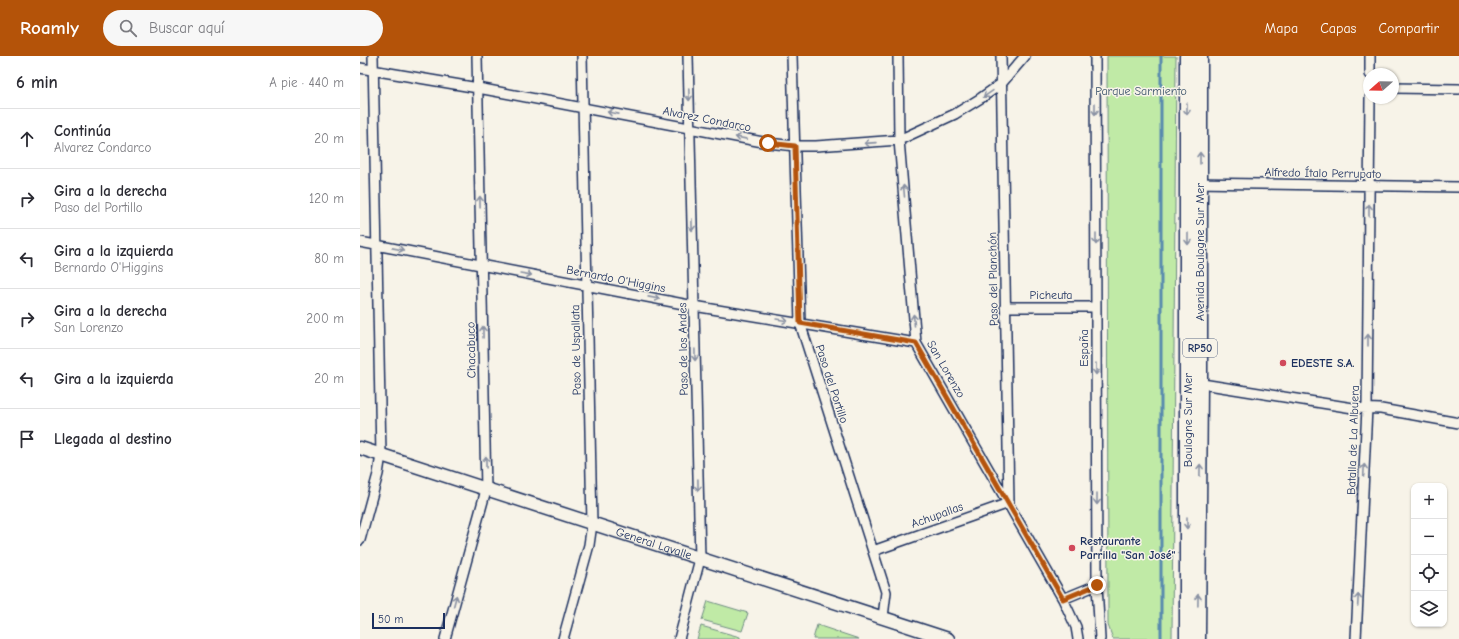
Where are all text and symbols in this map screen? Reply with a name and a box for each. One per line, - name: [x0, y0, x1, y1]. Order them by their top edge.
- search box: [103, 10, 383, 46]
- text: Roamly: [20, 17, 79, 39]
- icon: search: [117, 17, 139, 39]
- text: Buscar aquí: [149, 19, 225, 37]
- text: Mapa: [1265, 20, 1298, 37]
- text: Capas: [1320, 20, 1356, 37]
- text: Compartir: [1378, 20, 1439, 37]
- north arrow: [1363, 68, 1399, 104]
- text: 6 min: [16, 73, 58, 92]
- text: A pie · 440 m: [269, 75, 344, 90]
- park label: Parque Sarmiento: [1095, 84, 1187, 98]
- one-way arrow: [686, 88, 693, 101]
- one-way arrow: [982, 90, 994, 98]
- one-way arrow: [1091, 102, 1099, 115]
- one-way arrow: [1183, 102, 1191, 115]
- street label: Alvarez Condarco: [662, 104, 752, 134]
- one-way arrow: [607, 109, 620, 117]
- text: Continúa: [54, 122, 111, 140]
- icon: ahead: [16, 128, 38, 150]
- text: 20 m: [314, 131, 344, 146]
- one-way arrow: [734, 133, 747, 141]
- route start: [759, 134, 777, 152]
- text: Alvarez Condarco: [54, 140, 151, 155]
- one-way arrow: [864, 140, 877, 147]
- one-way arrow: [1196, 152, 1204, 165]
- street label: Alfredo Ítalo Perrupato: [1264, 165, 1382, 181]
- text: Gira a la derecha: [54, 182, 167, 200]
- street label: Avenida Boulogne Sur Mer: [1193, 183, 1207, 321]
- one-way arrow: [900, 185, 907, 198]
- icon: right: [16, 188, 38, 210]
- text: 120 m: [309, 191, 344, 206]
- one-way arrow: [476, 196, 484, 209]
- text: Paso del Portillo: [54, 200, 143, 215]
- one-way arrow: [1365, 204, 1373, 217]
- one-way arrow: [689, 218, 696, 231]
- street label: Paso del Planchón: [985, 232, 1001, 326]
- one-way arrow: [1092, 232, 1100, 245]
- one-way arrow: [1184, 232, 1192, 245]
- text: Gira a la izquierda: [54, 242, 174, 260]
- one-way arrow: [391, 246, 404, 254]
- icon: left: [16, 248, 38, 270]
- text: 80 m: [314, 251, 344, 266]
- text: Bernardo O'Higgins: [54, 260, 163, 275]
- street label: Bernardo O'Higgins: [565, 263, 667, 295]
- one-way arrow: [519, 270, 532, 278]
- street label: Picheuta: [1029, 288, 1073, 302]
- one-way arrow: [647, 294, 660, 302]
- text: Gira a la derecha: [54, 302, 167, 320]
- street label: Paso de los Andes: [675, 302, 691, 396]
- street label: Paso de Uspallata: [568, 305, 584, 395]
- icon: right: [16, 308, 38, 330]
- text: 200 m: [306, 311, 344, 326]
- one-way arrow: [911, 314, 918, 327]
- one-way arrow: [775, 316, 788, 324]
- text: San Lorenzo: [54, 320, 123, 335]
- street label: Chacabuco: [464, 322, 478, 378]
- one-way arrow: [479, 326, 487, 339]
- street label: España: [1077, 329, 1091, 367]
- one-way arrow: [1364, 334, 1372, 347]
- street label: San Lorenzo: [924, 338, 968, 400]
- road number: RP50: [1183, 339, 1217, 357]
- street label: Paso del Portillo: [813, 343, 851, 425]
- one-way arrow: [691, 348, 699, 361]
- place label: EDESTE S.A.: [1291, 356, 1354, 370]
- marker: EDESTE S.A.: [1278, 358, 1288, 368]
- one-way arrow: [1092, 362, 1100, 375]
- icon: left: [16, 368, 38, 390]
- text: Gira a la izquierda: [54, 370, 174, 388]
- text: 20 m: [314, 371, 344, 386]
- street label: Boulogne Sur Mer: [1181, 373, 1195, 467]
- street label: Batalla de La Albuera: [1344, 385, 1362, 495]
- icon: arrive: [16, 428, 38, 450]
- text: Llegada al destino: [54, 430, 172, 448]
- one-way arrow: [482, 456, 489, 469]
- one-way arrow: [1196, 464, 1204, 477]
- one-way arrow: [1361, 464, 1368, 477]
- one-way arrow: [694, 478, 702, 491]
- map controls: [1411, 483, 1447, 627]
- button: +: [1411, 483, 1447, 519]
- one-way arrow: [1093, 492, 1100, 505]
- street label: Achupallas: [909, 499, 965, 531]
- one-way arrow: [1183, 516, 1191, 529]
- button: −: [1411, 519, 1447, 555]
- street label: General Lavalle: [614, 525, 694, 562]
- place label: Restaurante Parrilla "San José": [1080, 534, 1176, 562]
- marker: Restaurante Parrilla "San José": [1067, 543, 1077, 553]
- button: locate: [1411, 555, 1447, 591]
- route end: [1088, 576, 1106, 594]
- button: layers: [1411, 591, 1447, 627]
- one-way arrow: [1195, 594, 1202, 607]
- one-way arrow: [1354, 594, 1362, 607]
- one-way arrow: [452, 595, 460, 608]
- scale bar: [372, 611, 445, 630]
- text: 50 m: [378, 613, 403, 626]

